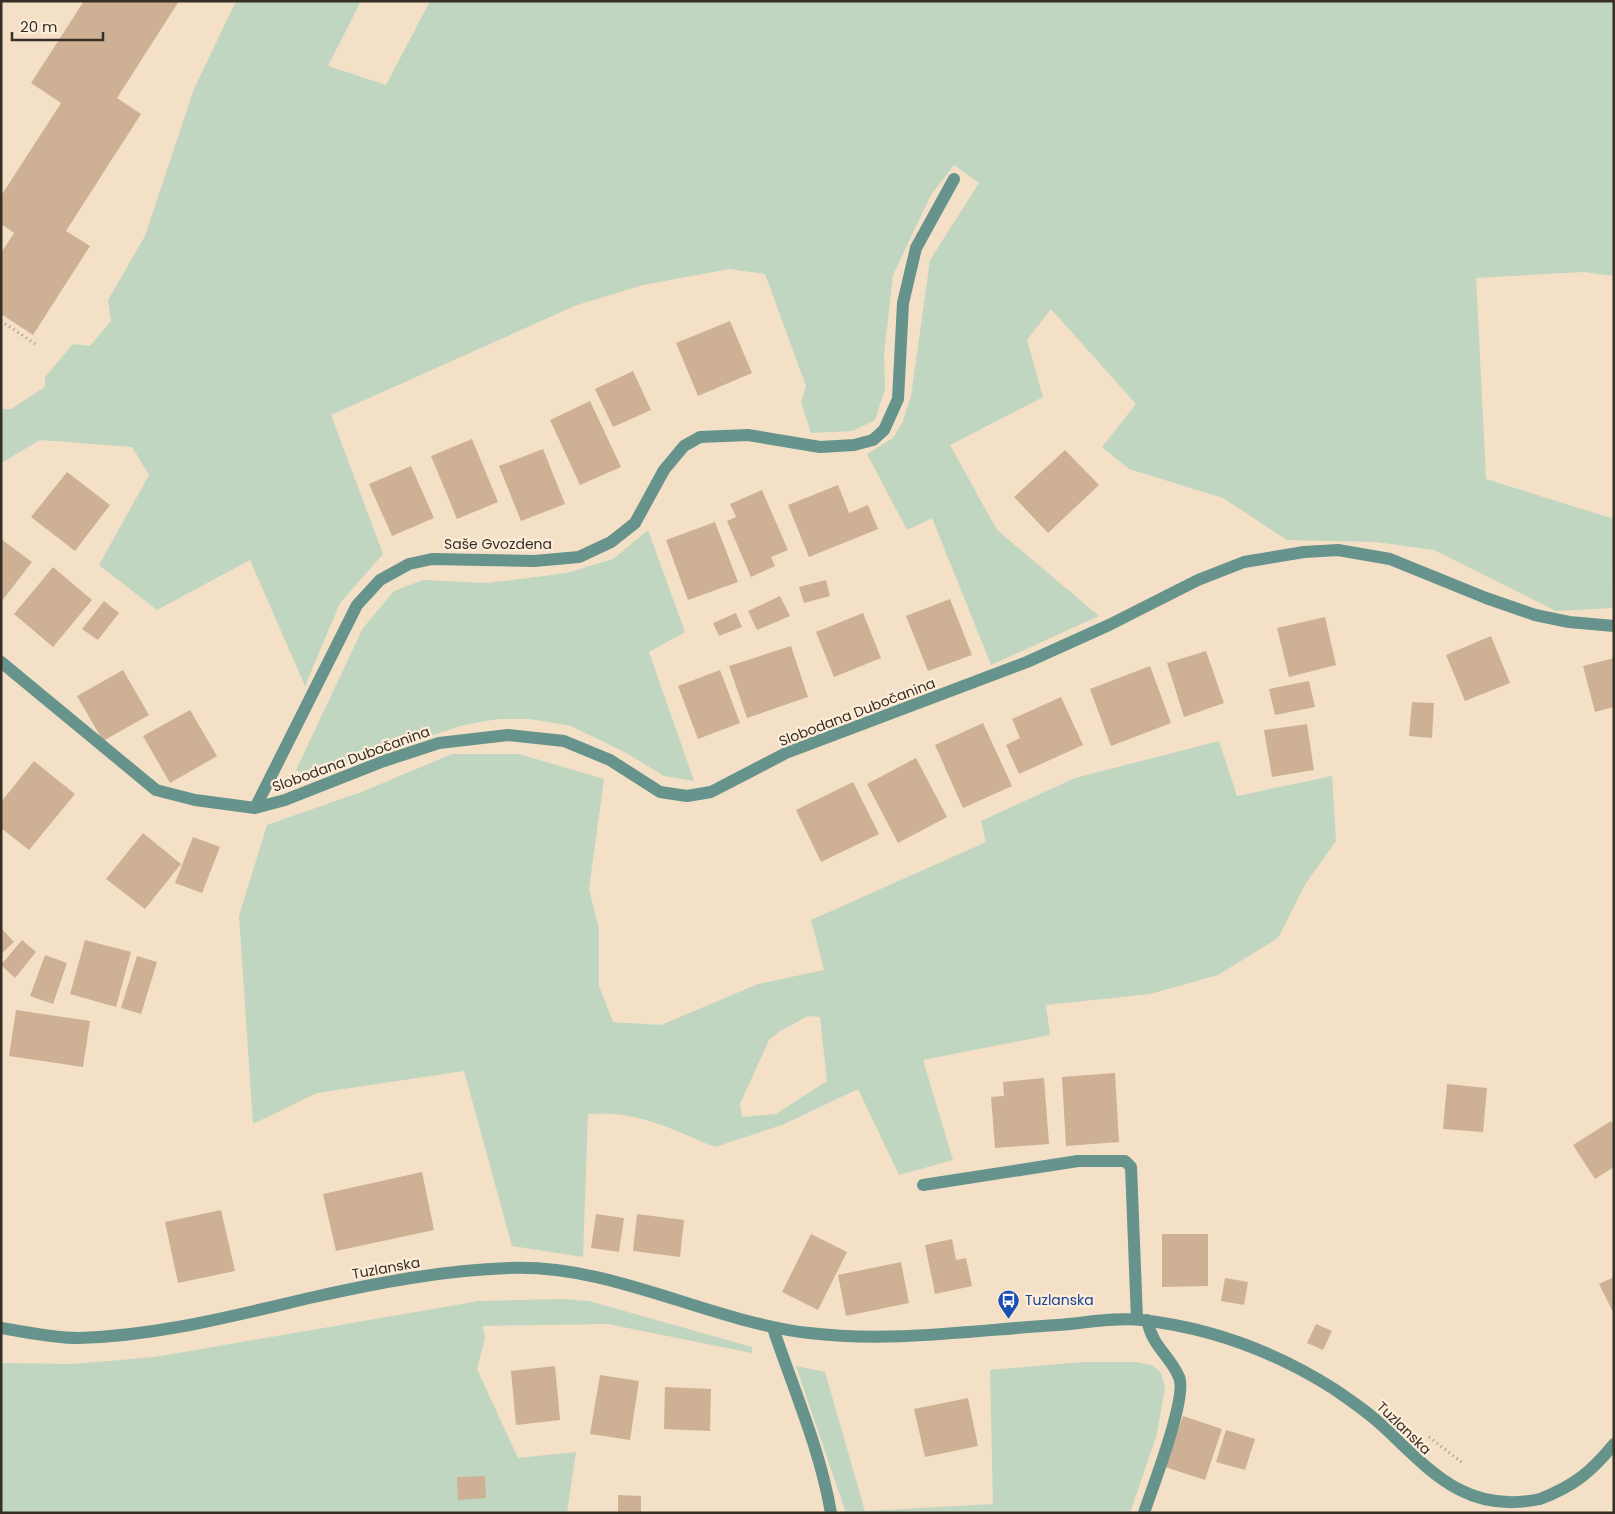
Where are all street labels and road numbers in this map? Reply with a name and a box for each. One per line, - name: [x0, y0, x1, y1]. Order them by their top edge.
- street label: Saše Gvozdena: [444, 534, 552, 554]
- street label: Slobodana Dubočanina: [776, 673, 938, 751]
- street label: Slobodana Dubočanina: [269, 721, 433, 797]
- street label: Tuzlanska: [350, 1252, 422, 1284]
- street label: Tuzlanska: [1372, 1397, 1436, 1459]

